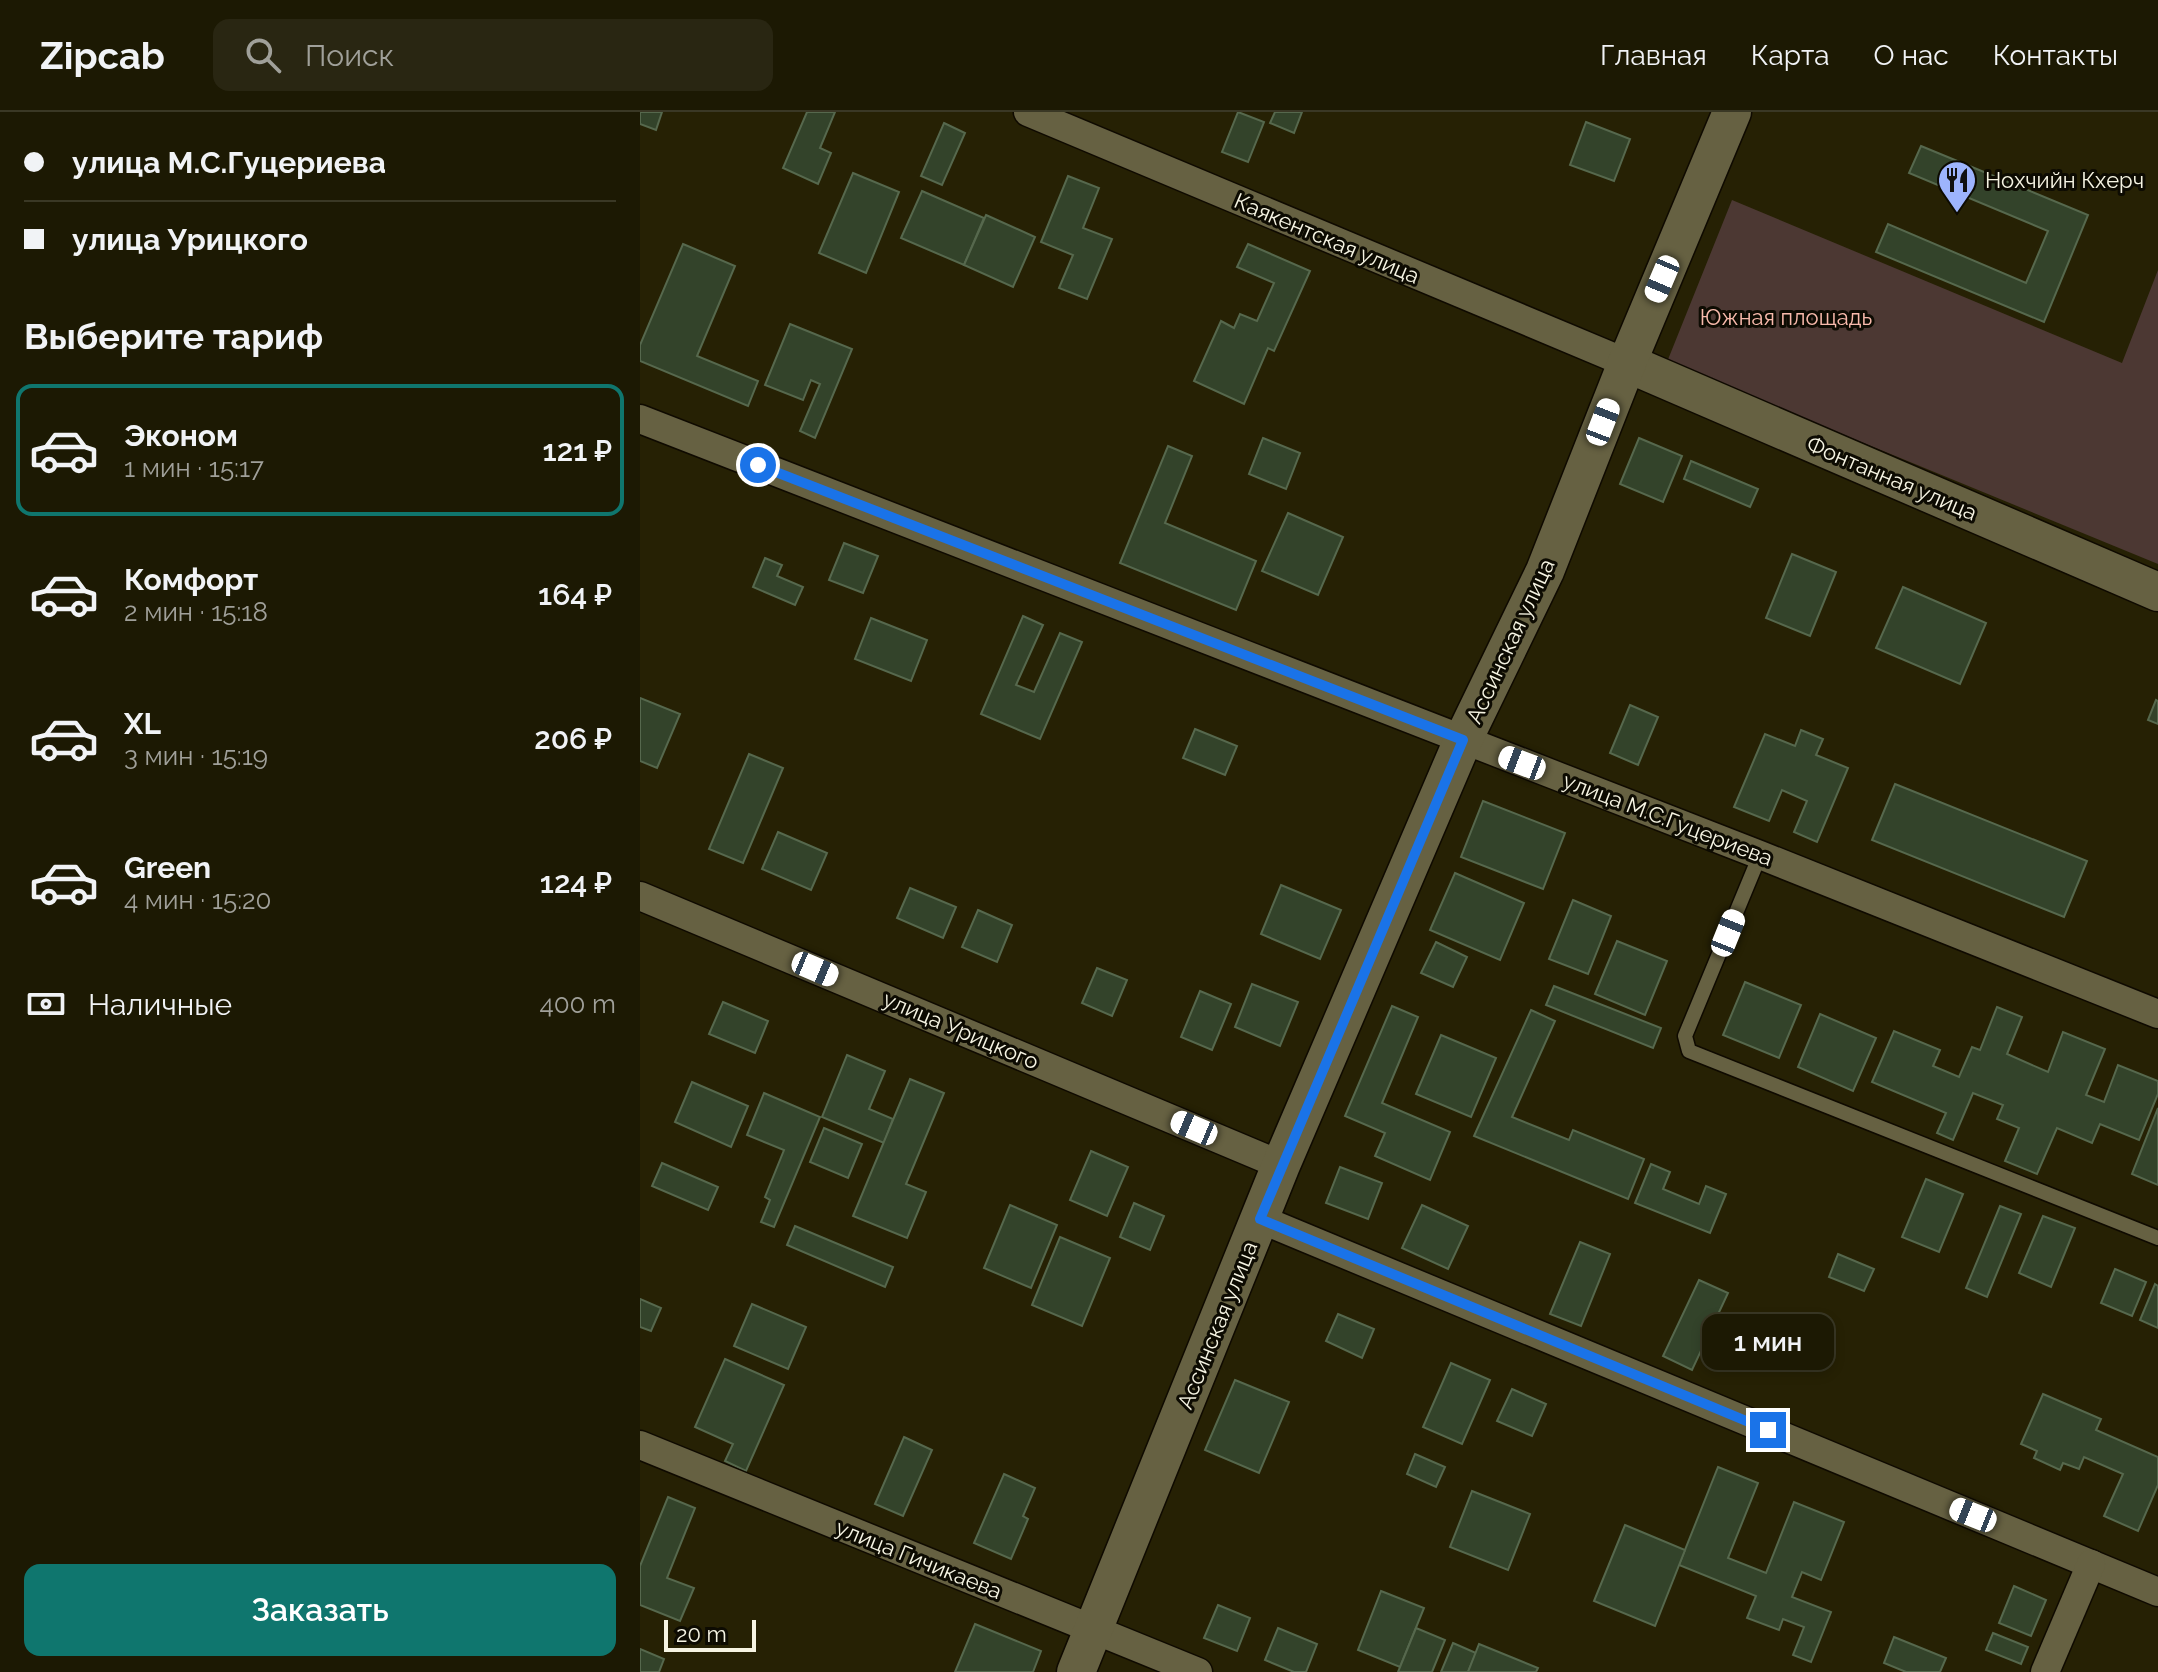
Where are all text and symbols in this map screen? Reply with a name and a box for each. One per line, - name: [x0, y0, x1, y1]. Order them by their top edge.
- search box: [213, 19, 773, 91]
- text: Zipcab: [40, 33, 165, 78]
- icon: search: [241, 33, 285, 77]
- text: Поиск: [305, 38, 394, 73]
- text: Главная: [1600, 39, 1707, 72]
- text: Карта: [1751, 39, 1830, 72]
- text: О нас: [1874, 39, 1949, 72]
- text: Контакты: [1993, 39, 2118, 72]
- text: улица М.С.Гуцериева: [72, 145, 386, 180]
- restaurant icon: Нохчийн Кхерч: [1936, 159, 1978, 214]
- place label: Нохчийн Кхерч: [1985, 167, 2144, 193]
- street label: Каякентская улица: [1231, 187, 1423, 289]
- text: улица Урицкого: [72, 222, 308, 257]
- car: [1642, 252, 1682, 306]
- park label: Южная площадь: [1700, 304, 1872, 330]
- text: Выберите тариф: [24, 315, 323, 357]
- car: [1583, 395, 1623, 449]
- icon: car: [28, 414, 100, 486]
- text: Эконом: [124, 418, 238, 453]
- street label: Фонтанная улица: [1803, 430, 1981, 526]
- text: 121 ₽: [543, 433, 612, 468]
- route start: [740, 447, 776, 483]
- text: 1 мин · 15:17: [124, 453, 264, 483]
- street label: Ассинская улица: [1460, 555, 1560, 727]
- icon: car: [28, 558, 100, 630]
- text: Комфорт: [124, 562, 258, 597]
- text: 164 ₽: [538, 577, 612, 612]
- text: 2 мин · 15:18: [124, 597, 268, 627]
- icon: car: [28, 702, 100, 774]
- text: XL: [124, 706, 161, 741]
- text: 206 ₽: [534, 721, 612, 756]
- text: 3 мин · 15:19: [124, 741, 268, 771]
- car: [1495, 743, 1549, 783]
- street label: улица М.С.Гуцериева: [1560, 767, 1776, 871]
- icon: car: [28, 846, 100, 918]
- text: Green: [124, 850, 211, 885]
- text: 124 ₽: [540, 865, 612, 900]
- text: 4 мин · 15:20: [124, 885, 271, 915]
- car: [1708, 906, 1748, 960]
- car: [788, 949, 842, 989]
- icon: cash: [24, 982, 68, 1026]
- street label: улица Урицкого: [879, 985, 1043, 1075]
- text: Наличные: [88, 987, 232, 1022]
- text: 400 m: [539, 989, 616, 1019]
- car: [1167, 1108, 1221, 1148]
- street label: Ассинская улица: [1171, 1237, 1263, 1413]
- callout: 1 мин: [1702, 1314, 1834, 1370]
- text: 1 мин: [1734, 1327, 1802, 1357]
- route end: [1750, 1412, 1786, 1448]
- car: [1946, 1495, 2000, 1535]
- street label: улица Гичикаева: [832, 1514, 1006, 1604]
- button: Заказать: [24, 1564, 616, 1656]
- scale bar: [664, 1616, 756, 1652]
- text: 20 m: [676, 1621, 727, 1647]

